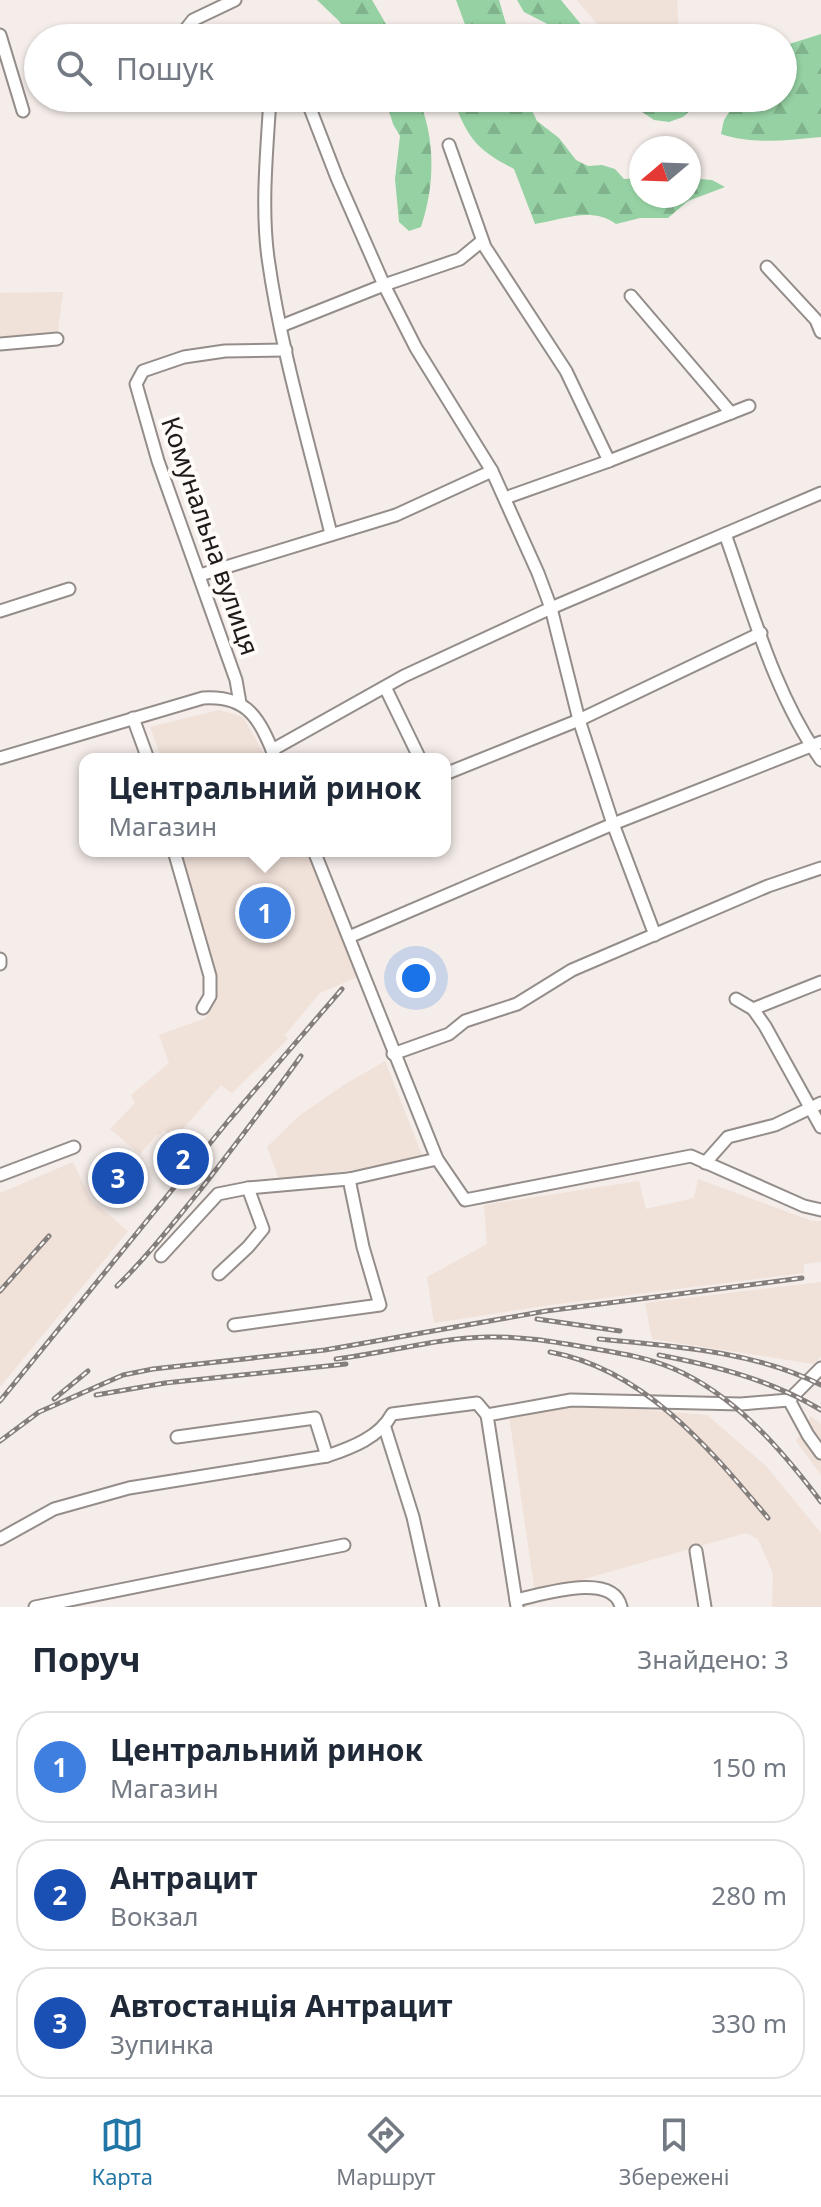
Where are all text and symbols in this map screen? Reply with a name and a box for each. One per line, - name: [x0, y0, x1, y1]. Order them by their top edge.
- search box: [24, 24, 797, 112]
- icon: search: [52, 46, 96, 90]
- text: Пошук: [116, 48, 214, 89]
- north arrow: [629, 136, 701, 208]
- street label: Комунальна вулиця: [153, 412, 269, 660]
- popup: [79, 753, 451, 857]
- text: Центральний ринок: [109, 767, 421, 808]
- text: Магазин: [109, 808, 217, 844]
- pin: 1: [239, 883, 291, 943]
- your location: [396, 958, 436, 998]
- pin: 2: [157, 1129, 209, 1189]
- pin: 3: [92, 1148, 144, 1208]
- text: Поруч: [32, 1636, 141, 1682]
- text: Знайдено: 3: [637, 1641, 789, 1677]
- text: Центральний ринок: [110, 1729, 423, 1770]
- text: 1: [53, 1749, 67, 1785]
- text: 150 m: [711, 1749, 787, 1785]
- text: Магазин: [110, 1770, 219, 1806]
- text: Антрацит: [110, 1857, 257, 1898]
- text: 2: [53, 1877, 67, 1913]
- text: 280 m: [711, 1877, 787, 1913]
- text: Вокзал: [110, 1898, 199, 1934]
- text: Автостанція Антрацит: [110, 1985, 452, 2026]
- text: 3: [53, 2005, 67, 2041]
- text: 330 m: [711, 2005, 787, 2041]
- text: Зупинка: [110, 2026, 214, 2062]
- tab: Карта: [92, 2113, 153, 2191]
- tab: Маршрут: [336, 2113, 436, 2191]
- tab: Збережені: [619, 2113, 729, 2191]

